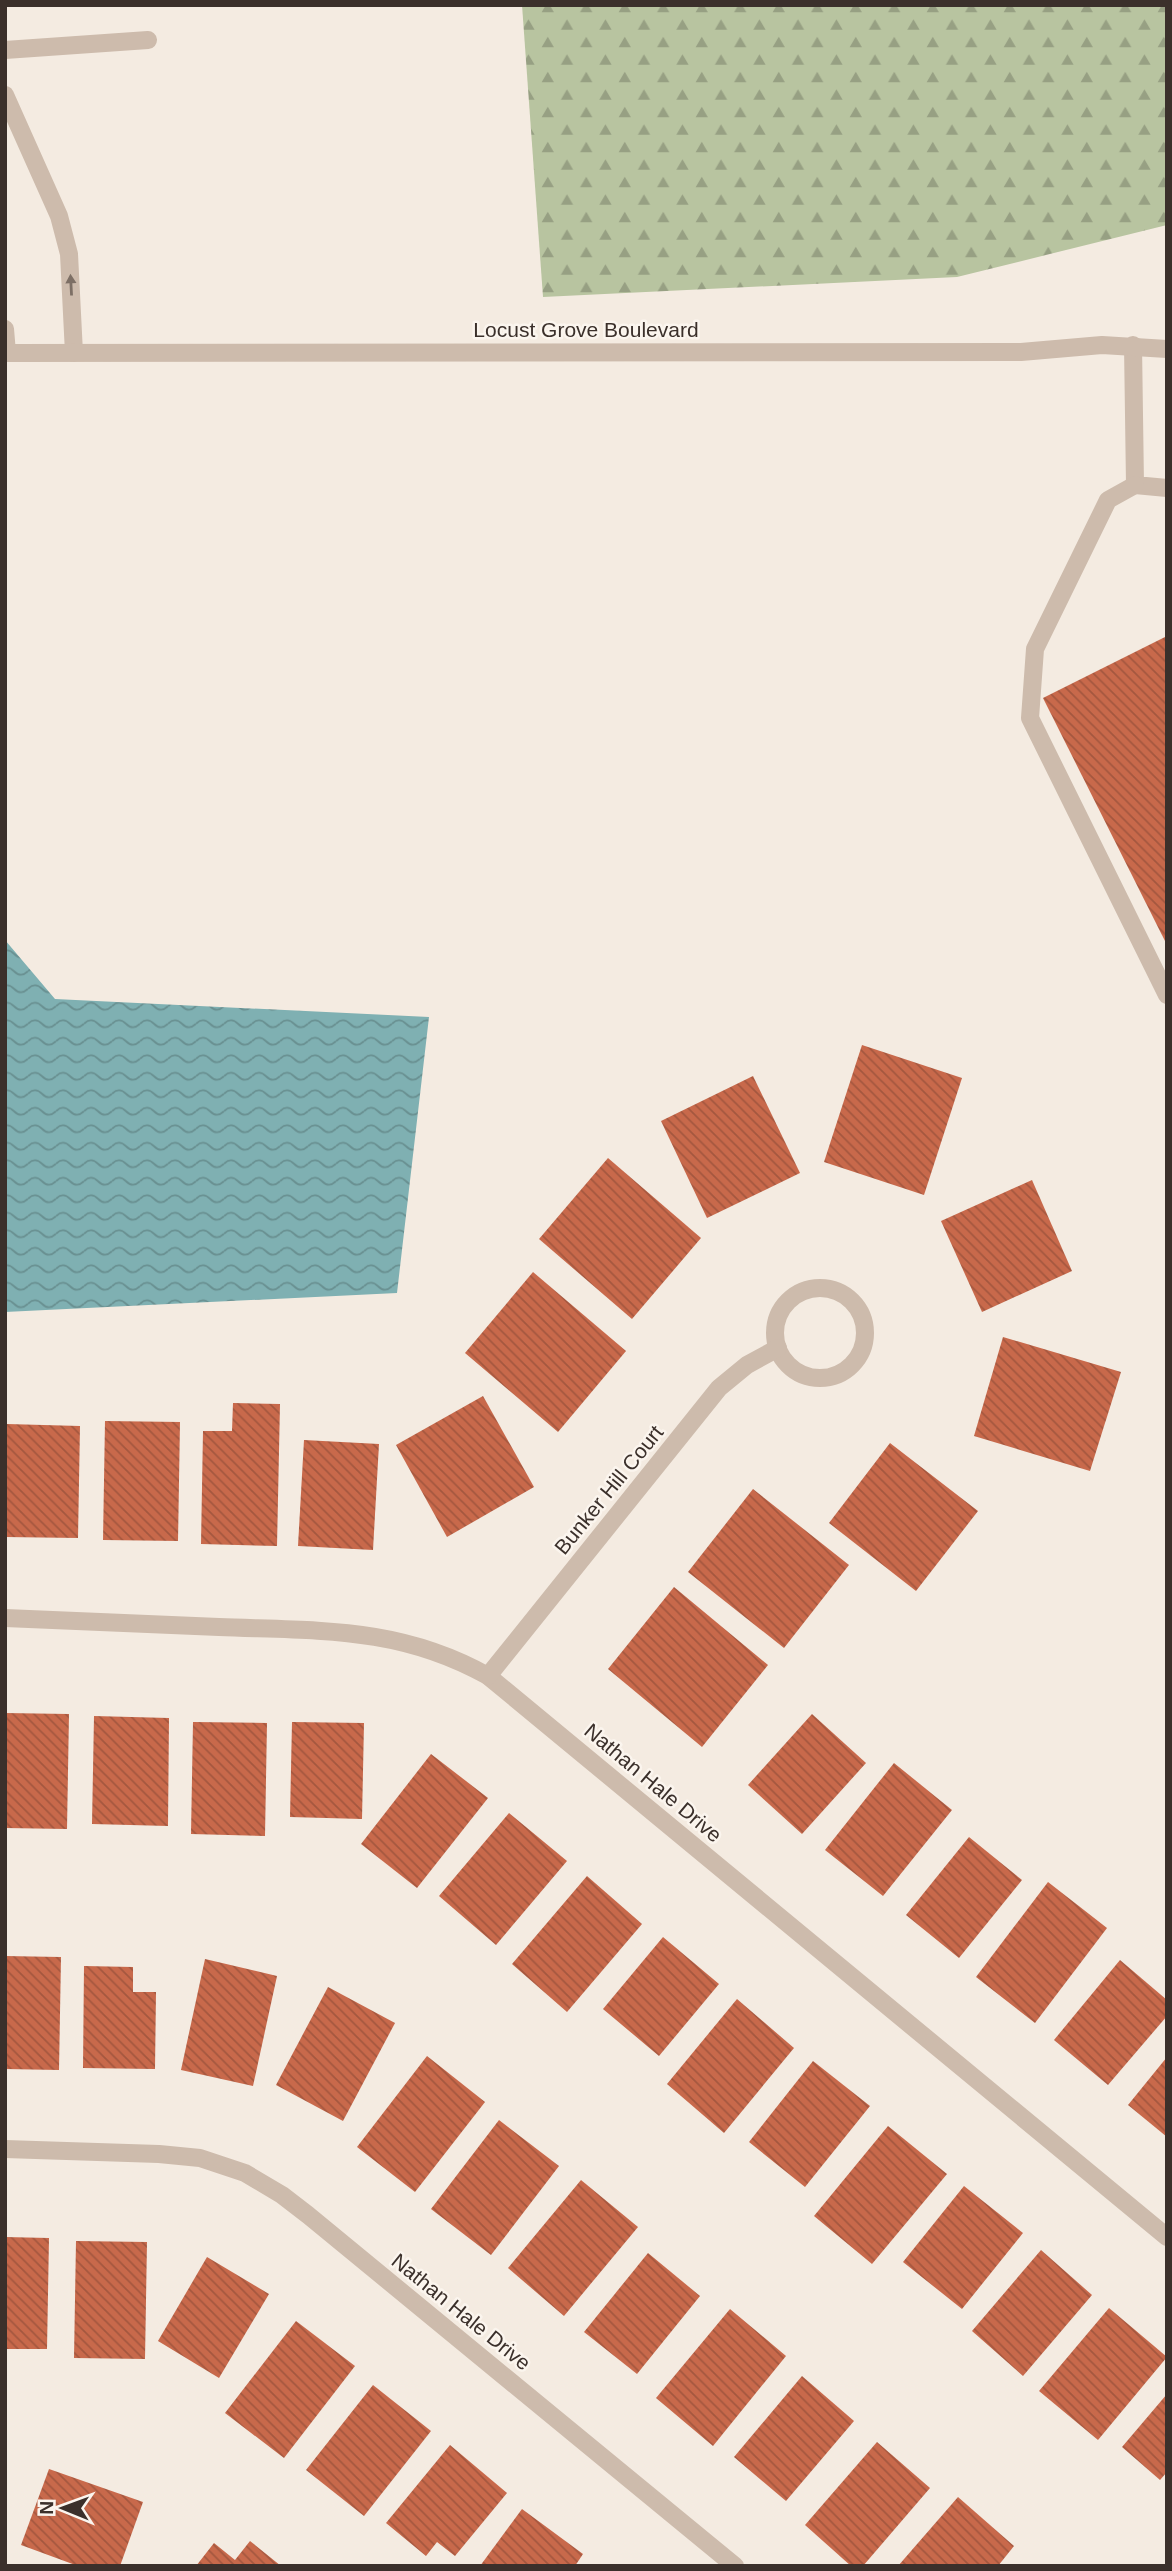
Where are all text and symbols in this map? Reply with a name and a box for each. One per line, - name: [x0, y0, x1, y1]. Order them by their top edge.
- one-way arrow: [65, 274, 76, 296]
- street label: Locust Grove Boulevard: [473, 318, 699, 341]
- street label: Bunker Hill Court: [550, 1421, 668, 1559]
- street label: Nathan Hale Drive: [580, 1719, 726, 1847]
- street label: Nathan Hale Drive: [387, 2249, 535, 2375]
- north arrow: [28, 2473, 98, 2543]
- text: N: [36, 2501, 57, 2515]

